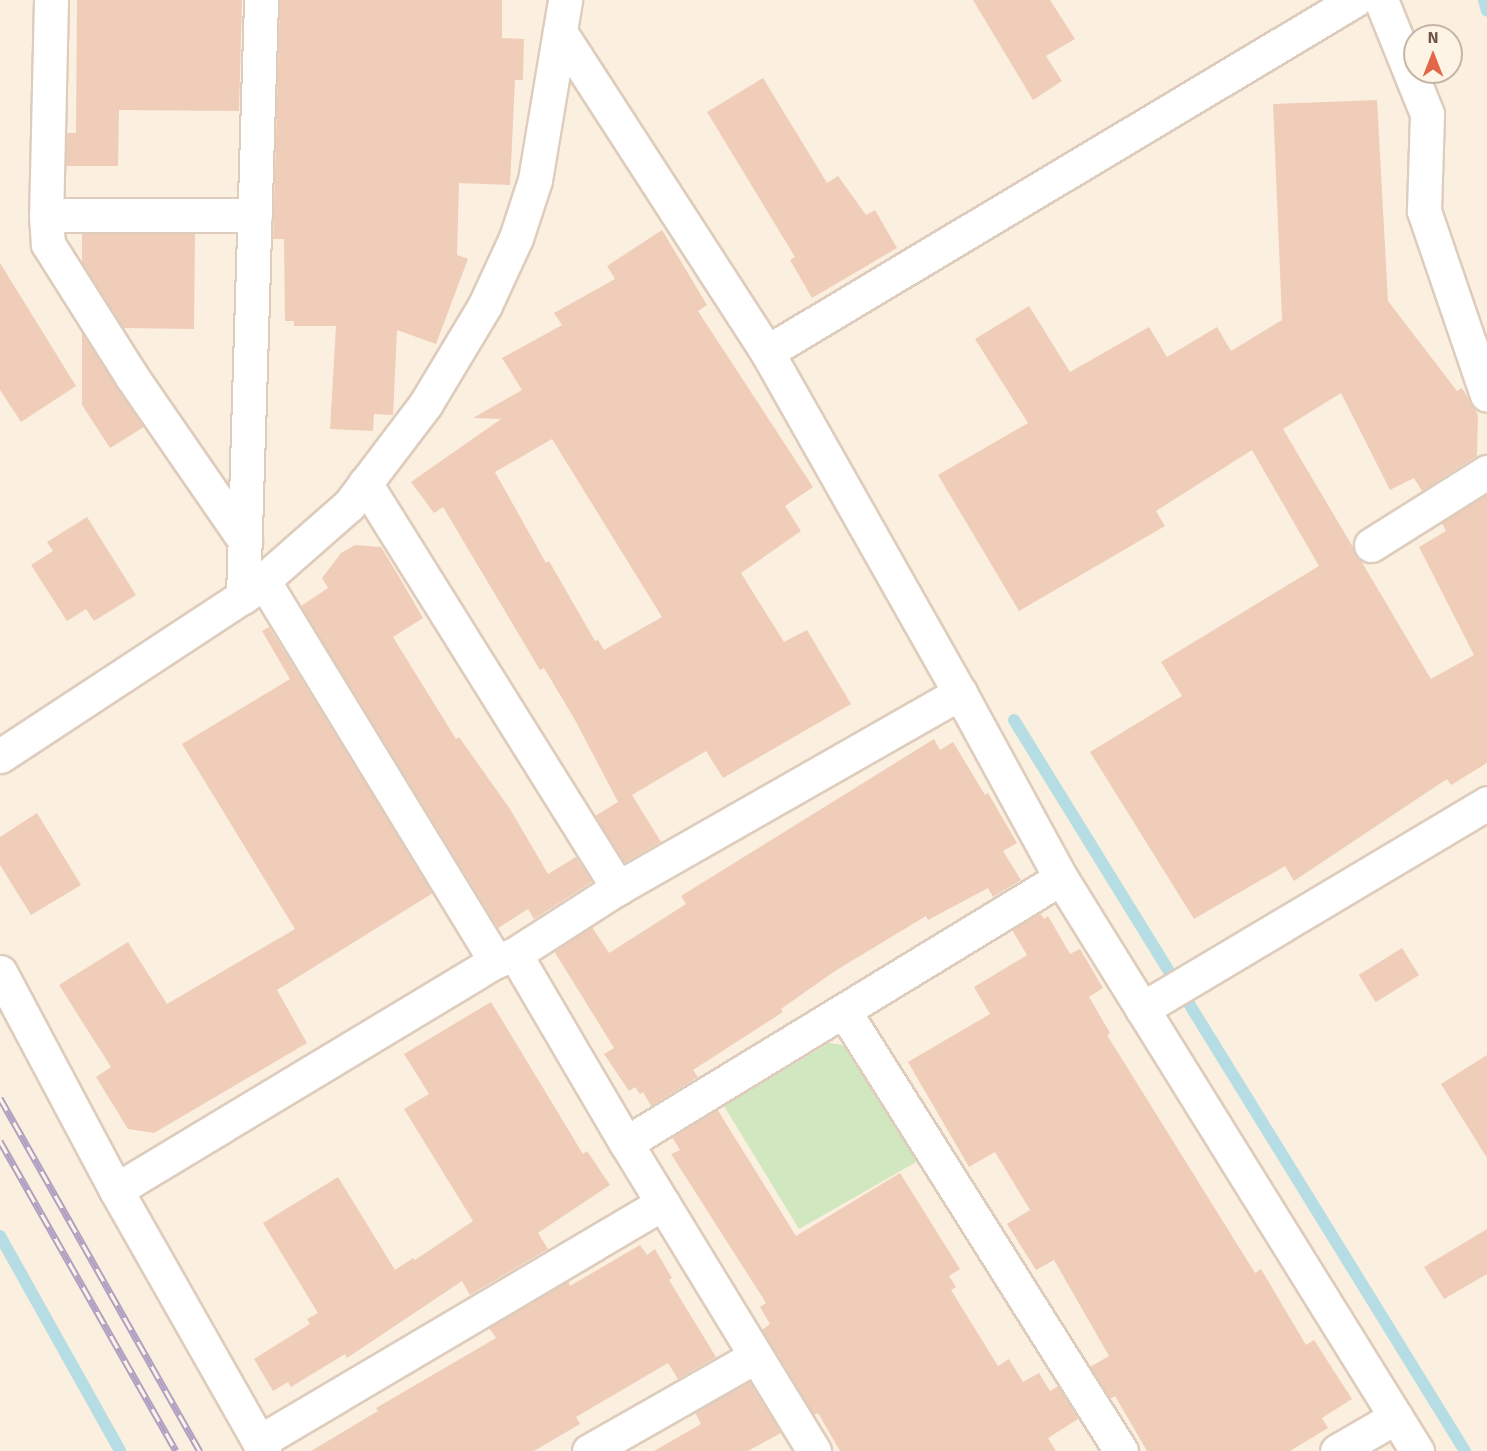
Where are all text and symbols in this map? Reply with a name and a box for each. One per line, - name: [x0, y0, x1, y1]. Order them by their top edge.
- north arrow: [1403, 24, 1463, 84]
- text: N: [1427, 28, 1439, 48]

